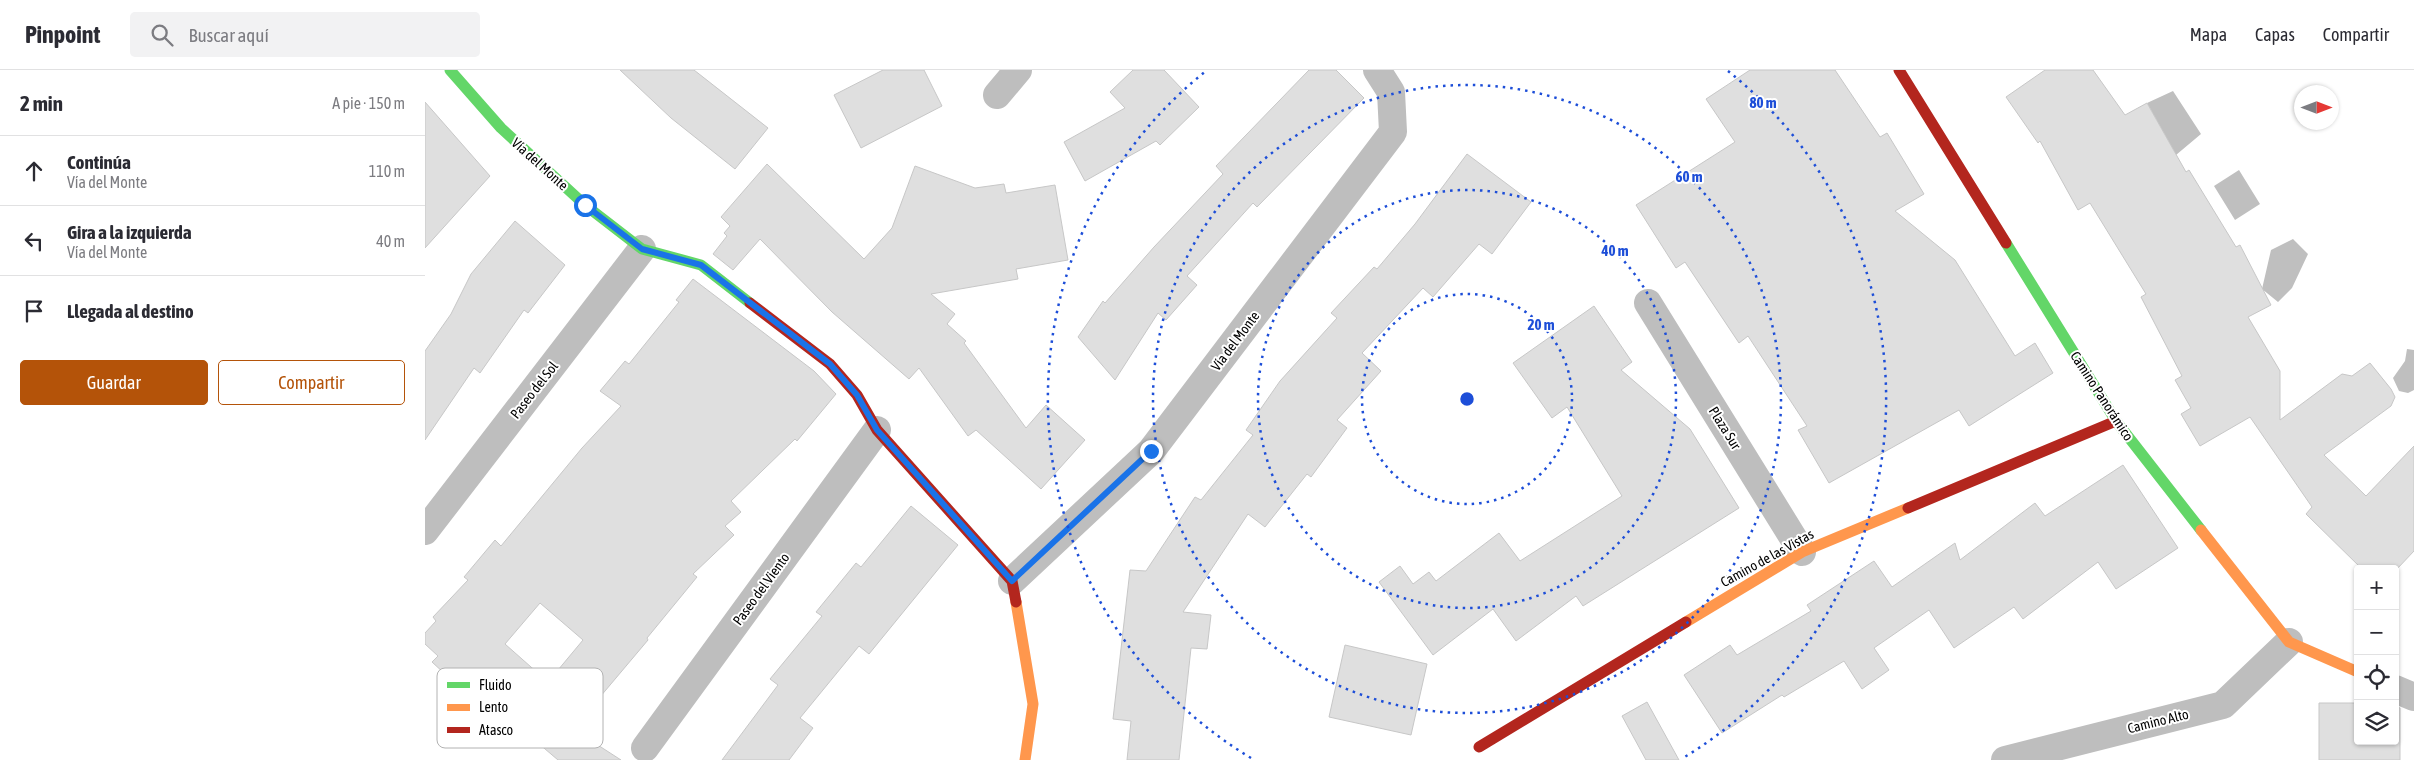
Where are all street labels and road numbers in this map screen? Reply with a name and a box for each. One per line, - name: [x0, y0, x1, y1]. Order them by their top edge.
- street label: Vía del Monte: [509, 135, 571, 193]
- street label: Vía del Monte: [1208, 308, 1262, 374]
- street label: Camino Panorámico: [2067, 348, 2137, 444]
- street label: Paseo del Sol: [507, 358, 561, 422]
- street label: Plaza Sur: [1706, 404, 1745, 453]
- street label: Camino de las Vistas: [1718, 526, 1816, 590]
- street label: Paseo del Viento: [730, 550, 792, 628]
- street label: Camino Alto: [2126, 706, 2190, 736]

